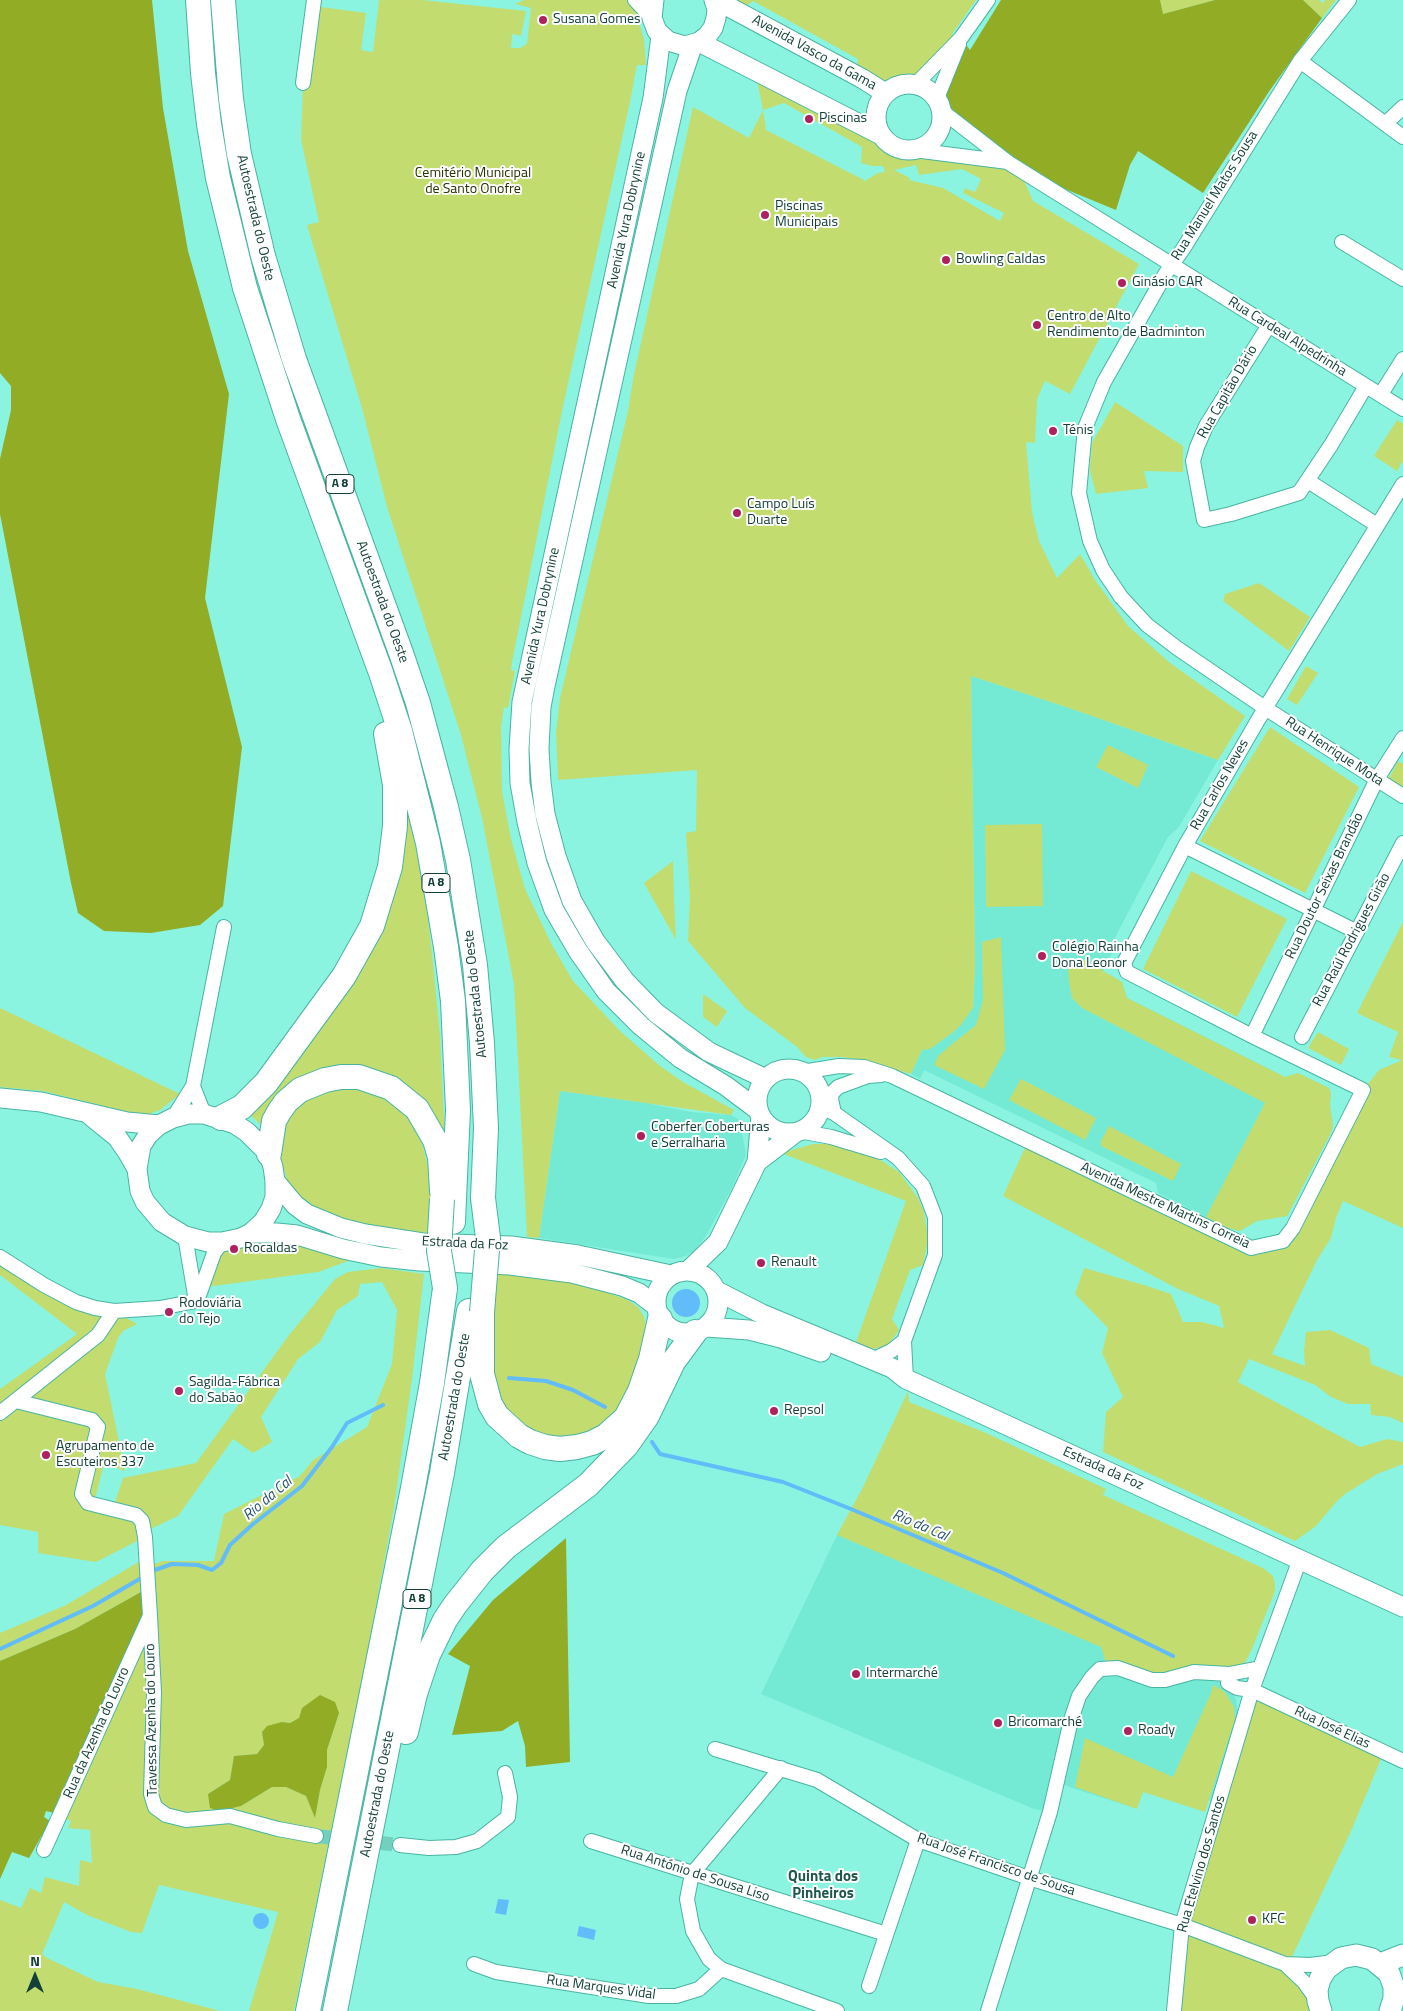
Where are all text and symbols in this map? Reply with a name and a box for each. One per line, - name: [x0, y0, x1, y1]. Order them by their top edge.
- place label: Susana Gomes: [553, 12, 640, 28]
- street label: Avenida Vasco da Gama: [749, 12, 879, 94]
- marker: Susana Gomes: [537, 14, 549, 26]
- place label: Piscinas: [819, 111, 867, 127]
- marker: Piscinas: [803, 113, 815, 125]
- street label: Rua Manuel Matos Sousa: [1168, 128, 1262, 264]
- street label: Avenida Yura Dobrynine: [604, 150, 650, 290]
- street label: Autoestrada do Oeste: [232, 153, 278, 283]
- park label: Cemitério Municipal de Santo Onofre: [415, 166, 531, 198]
- place label: Piscinas Municipais: [775, 199, 838, 232]
- marker: Piscinas Municipais: [759, 209, 771, 221]
- place label: Bowling Caldas: [956, 252, 1046, 268]
- marker: Bowling Caldas: [940, 254, 952, 266]
- place label: Ginásio CAR: [1132, 275, 1203, 291]
- marker: Ginásio CAR: [1116, 277, 1128, 289]
- street label: Rua Cardeal Alpedrinha: [1225, 294, 1349, 380]
- place label: Centro de Alto Rendimento de Badminton: [1047, 309, 1205, 342]
- marker: Centro de Alto Rendimento de Badminton: [1031, 319, 1043, 331]
- street label: Rua Capitão Dário: [1194, 342, 1262, 442]
- place label: Ténis: [1063, 423, 1093, 439]
- marker: Ténis: [1047, 425, 1059, 437]
- road number: A 8: [326, 474, 354, 494]
- place label: Campo Luís Duarte: [747, 497, 815, 530]
- marker: Campo Luís Duarte: [731, 507, 743, 519]
- street label: Autoestrada do Oeste: [352, 539, 412, 665]
- street label: Avenida Yura Dobrynine: [518, 546, 564, 686]
- street label: Rua Henrique Mota: [1282, 714, 1386, 790]
- street label: Rua Carlos Neves: [1187, 736, 1253, 834]
- street label: Rua Doutor Seixas Brandão: [1282, 810, 1368, 962]
- street label: Rua Raúl Rodrigues Girão: [1310, 870, 1394, 1010]
- road number: A 8: [422, 874, 450, 892]
- street label: Autoestrada do Oeste: [461, 929, 491, 1059]
- place label: Colégio Rainha Dona Leonor: [1052, 940, 1139, 972]
- marker: Colégio Rainha Dona Leonor: [1036, 950, 1048, 962]
- place label: Coberfer Coberturas e Serralharia: [651, 1120, 770, 1152]
- marker: Coberfer Coberturas e Serralharia: [635, 1130, 647, 1142]
- street label: Avenida Mestre Martins Correia: [1078, 1159, 1252, 1253]
- street label: Estrada da Foz: [421, 1233, 509, 1255]
- place label: Rocaldas: [244, 1241, 297, 1257]
- marker: Rocaldas: [228, 1243, 240, 1255]
- place label: Renault: [771, 1255, 817, 1271]
- marker: Renault: [755, 1257, 767, 1269]
- place label: Rodoviária do Tejo: [179, 1296, 241, 1328]
- marker: Rodoviária do Tejo: [163, 1306, 175, 1318]
- street label: Autoestrada do Oeste: [436, 1332, 474, 1462]
- place label: Sagilda-Fábrica do Sabão: [189, 1375, 280, 1408]
- marker: Sagilda-Fábrica do Sabão: [173, 1385, 185, 1397]
- place label: Repsol: [784, 1403, 824, 1419]
- marker: Repsol: [768, 1405, 780, 1417]
- place label: Agrupamento de Escuteiros 337: [56, 1439, 154, 1471]
- street label: Estrada da Foz: [1060, 1444, 1146, 1494]
- marker: Agrupamento de Escuteiros 337: [40, 1449, 52, 1461]
- water label: Rio da Cal: [240, 1473, 296, 1525]
- water label: Rio da Cal: [889, 1506, 951, 1546]
- road number: A 8: [403, 1590, 431, 1608]
- street label: Travessa Azenha do Louro: [142, 1643, 162, 1797]
- street label: Rua da Azenha do Louro: [60, 1665, 134, 1801]
- place label: Intermarché: [866, 1666, 938, 1682]
- marker: Intermarché: [850, 1668, 862, 1680]
- street label: Rua José Elias: [1291, 1703, 1373, 1753]
- place label: Bricomarché: [1008, 1715, 1082, 1731]
- marker: Bricomarché: [992, 1717, 1004, 1729]
- place label: Roady: [1138, 1723, 1175, 1739]
- marker: Roady: [1122, 1725, 1134, 1737]
- street label: Autoestrada do Oeste: [357, 1729, 399, 1859]
- street label: Rua Etelvino dos Santos: [1174, 1793, 1230, 1935]
- street label: Rua José Francisco de Sousa: [915, 1830, 1077, 1900]
- street label: Rua António de Sousa Liso: [618, 1842, 772, 1906]
- district label: Quinta dos Pinheiros: [788, 1868, 858, 1903]
- place label: KFC: [1262, 1912, 1285, 1928]
- marker: KFC: [1246, 1914, 1258, 1926]
- text: N: [30, 1950, 40, 1971]
- north arrow: [10, 1951, 60, 2001]
- street label: Rua Marques Vidal: [545, 1972, 657, 2004]

